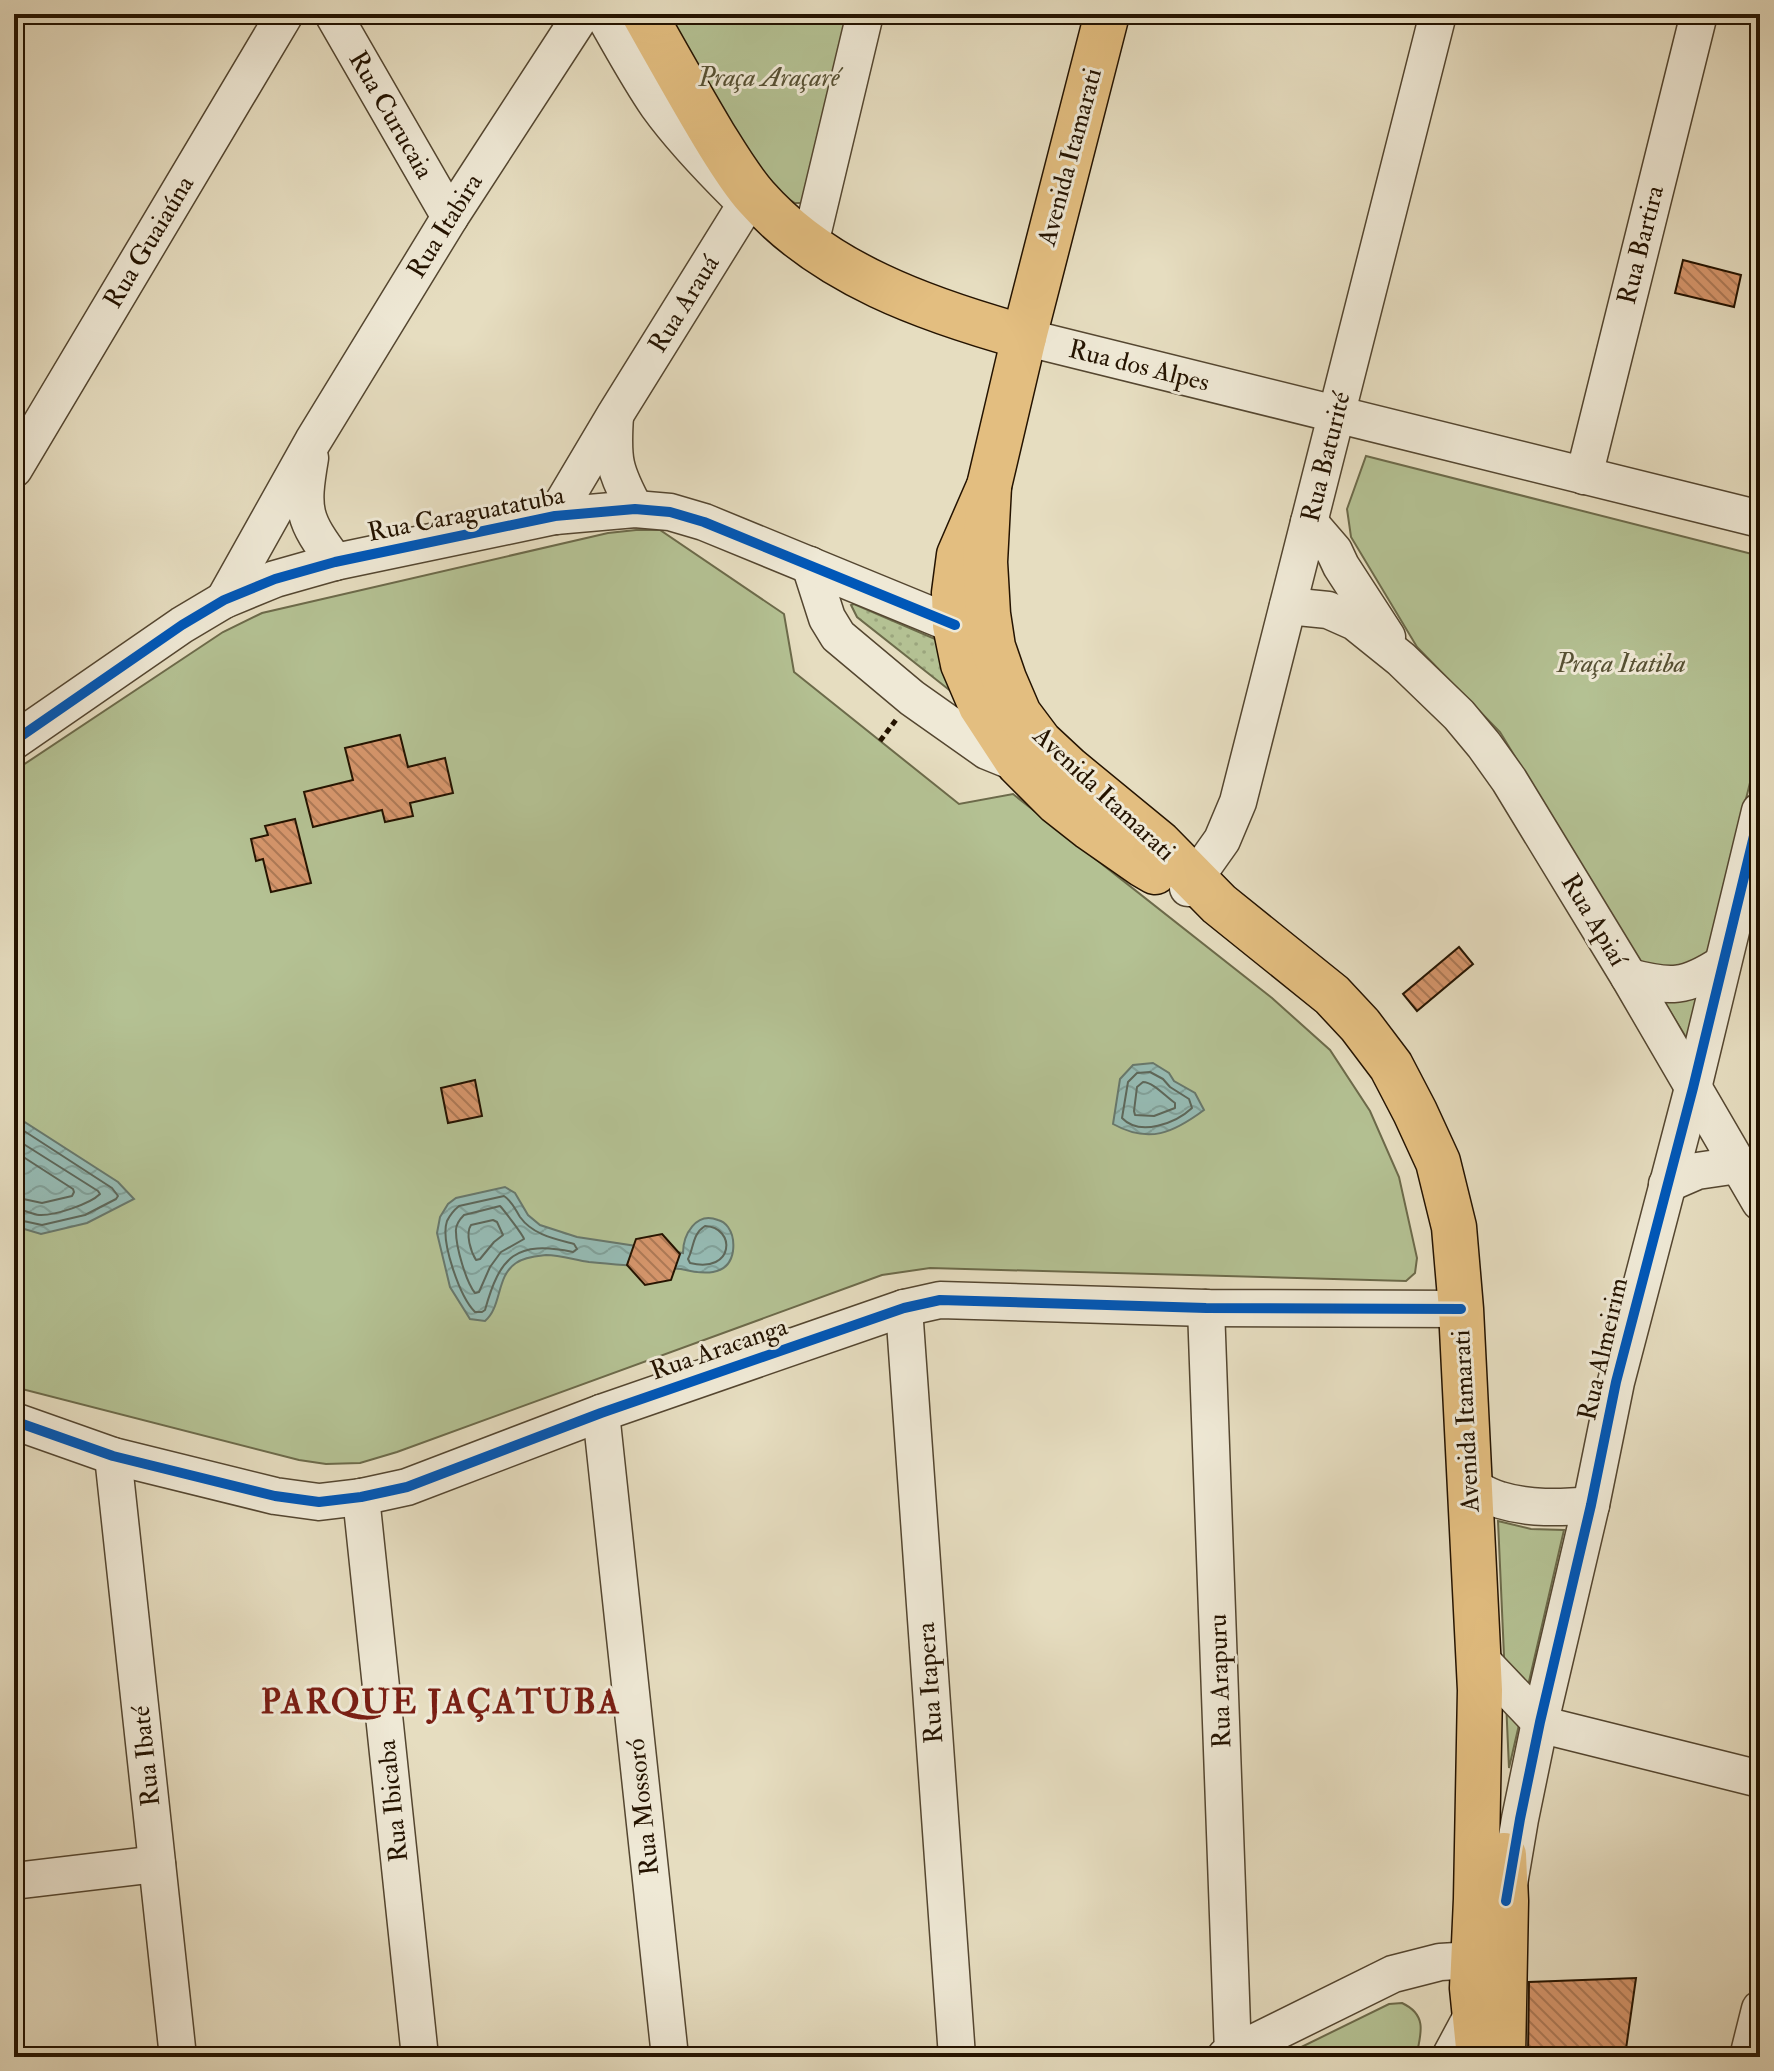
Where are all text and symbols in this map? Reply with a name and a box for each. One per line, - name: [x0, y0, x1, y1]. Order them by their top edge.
- street label: Rua Curucaia: [342, 45, 441, 185]
- park label: Praça Araçaré: [697, 62, 844, 94]
- street label: Avenida Itamarati: [1031, 65, 1109, 250]
- street label: Rua Itabira: [400, 168, 490, 284]
- street label: Rua Guaiaúna: [97, 170, 201, 314]
- street label: Rua Bartira: [1611, 182, 1671, 308]
- street label: Rua Arauá: [642, 249, 727, 359]
- street label: Rua dos Alpes: [1065, 333, 1213, 400]
- street label: Rua Baturité: [1294, 388, 1358, 526]
- street label: Rua Caraguatatuba: [365, 479, 567, 549]
- park label: Praça Itatiba: [1555, 648, 1686, 680]
- street label: Avenida Itamarati: [1026, 719, 1182, 868]
- street label: Rua Apiaí: [1553, 868, 1635, 974]
- street label: Rua Almeirim: [1571, 1274, 1635, 1424]
- street label: Rua Aracanga: [646, 1311, 792, 1387]
- street label: Avenida Itamarati: [1445, 1329, 1487, 1514]
- street label: Rua Arapuru: [1202, 1613, 1239, 1749]
- street label: Rua Itapera: [910, 1621, 951, 1745]
- district label: PARQUE JAÇATUBA: [261, 1681, 621, 1724]
- street label: Rua Ibaté: [125, 1704, 167, 1808]
- street label: Rua Mossoró: [620, 1737, 666, 1877]
- street label: Rua Ibicaba: [371, 1738, 415, 1864]

